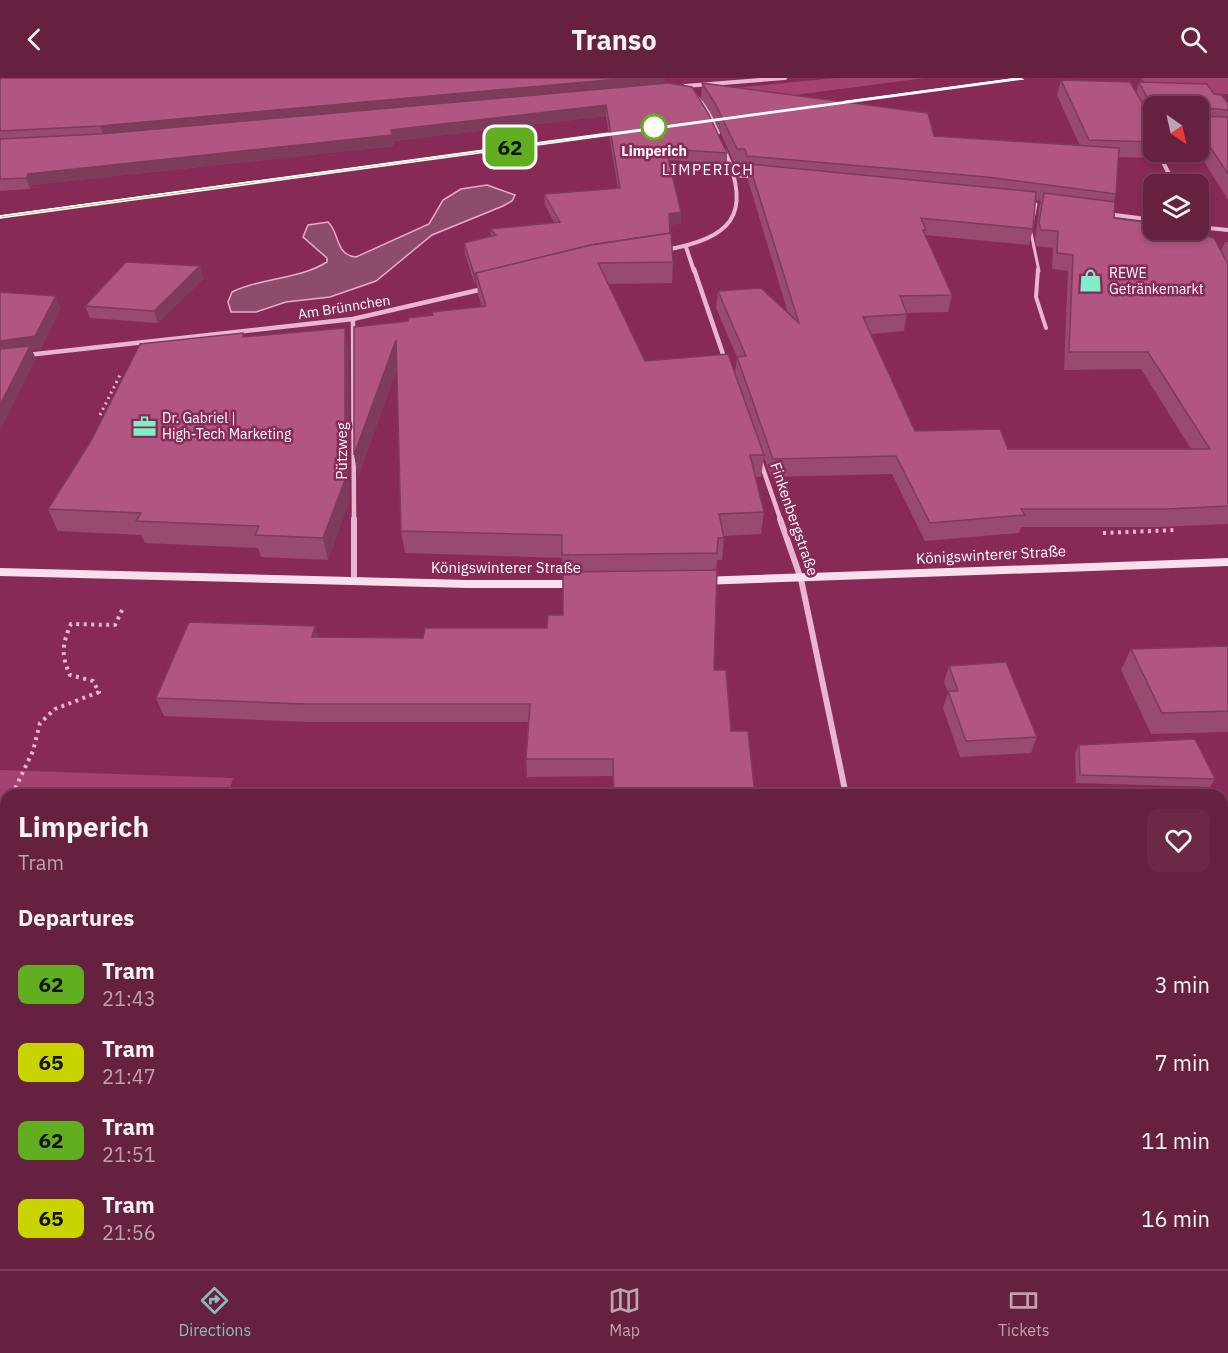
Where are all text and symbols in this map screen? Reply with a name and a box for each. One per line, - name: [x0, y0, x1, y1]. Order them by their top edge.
- text: Transo: [571, 22, 657, 57]
- icon: back: [18, 23, 51, 56]
- icon: search: [1177, 23, 1210, 56]
- north arrow: [1143, 96, 1209, 162]
- map controls: [1143, 96, 1209, 240]
- marker: Limperich: [641, 114, 667, 140]
- line badge: 62: [483, 128, 537, 166]
- text: 62: [497, 133, 523, 161]
- place label: Limperich: [621, 142, 687, 160]
- district label: LIMPERICH: [662, 160, 754, 179]
- button: layers: [1143, 174, 1209, 240]
- place label: REWE Getränkemarkt: [1109, 264, 1204, 298]
- shop icon: REWE Getränkemarkt: [1078, 268, 1104, 294]
- street label: Am Brünnchen: [297, 291, 391, 323]
- place label: Dr. Gabriel | High-Tech Marketing: [162, 409, 292, 443]
- office icon: Dr. Gabriel | High-Tech Marketing: [131, 413, 157, 439]
- street label: Pützweg: [332, 422, 351, 480]
- street label: Finkenbergstraße: [766, 460, 823, 578]
- street label: Königswinterer Straße: [916, 541, 1066, 568]
- street label: Königswinterer Straße: [431, 558, 581, 577]
- text: Limperich: [18, 808, 149, 845]
- button: heart: [1147, 809, 1210, 872]
- text: Tram: [18, 849, 64, 876]
- text: Departures: [18, 903, 134, 932]
- text: Tram: [102, 956, 155, 985]
- text: 62: [38, 970, 64, 998]
- text: 3 min: [1154, 970, 1210, 999]
- text: 21:43: [102, 985, 156, 1012]
- text: Tram: [102, 1034, 155, 1063]
- text: 65: [38, 1048, 64, 1076]
- text: 7 min: [1154, 1048, 1210, 1077]
- text: 21:47: [102, 1063, 156, 1090]
- text: Tram: [102, 1112, 155, 1141]
- text: 62: [38, 1126, 64, 1154]
- text: 11 min: [1141, 1126, 1210, 1155]
- text: 21:51: [102, 1141, 156, 1168]
- text: Tram: [102, 1190, 155, 1219]
- text: 65: [38, 1204, 64, 1232]
- text: 16 min: [1141, 1204, 1210, 1233]
- text: 21:56: [102, 1219, 156, 1246]
- tab: Directions: [178, 1284, 251, 1340]
- tab: Map: [608, 1284, 641, 1340]
- tab: Tickets: [998, 1284, 1050, 1340]

